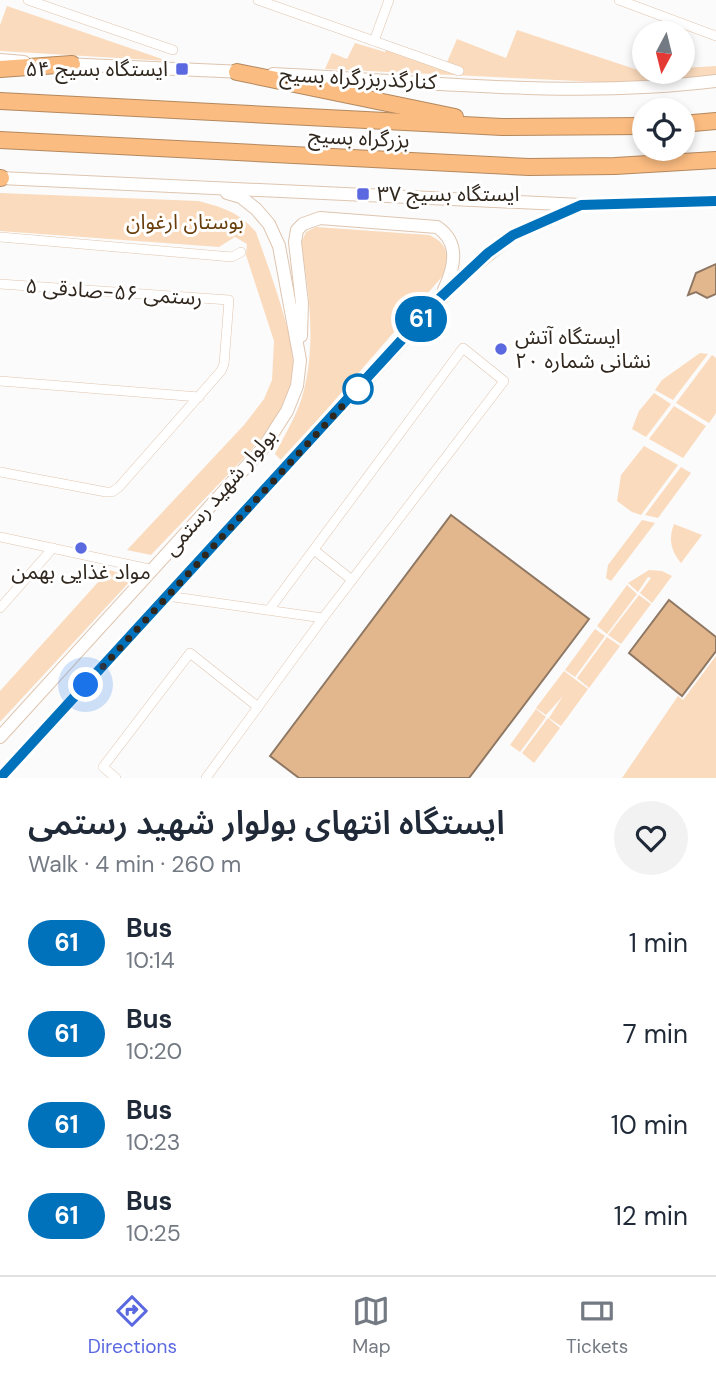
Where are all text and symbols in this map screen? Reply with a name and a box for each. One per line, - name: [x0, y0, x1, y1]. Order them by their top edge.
- north arrow: [632, 21, 695, 84]
- map controls: [632, 21, 695, 161]
- place label: ایستگاه بسیج ۵۴: [26, 55, 168, 84]
- street label: کنارگذربزرگراه بسیج: [279, 60, 437, 97]
- marker: ایستگاه بسیج ۵۴: [174, 61, 190, 77]
- button: locate: [632, 98, 695, 161]
- street label: بزرگراه بسیج: [308, 121, 410, 156]
- place label: ایستگاه بسیج ۳۷: [377, 180, 519, 209]
- marker: ایستگاه بسیج ۳۷: [355, 186, 371, 202]
- park label: بوستان ارغوان: [126, 208, 244, 236]
- street label: رستمی ۵۶-صادقی ۵: [24, 272, 204, 312]
- line badge: 61: [390, 296, 452, 342]
- text: 61: [409, 303, 433, 334]
- place label: ایستگاه آتش نشانی شماره ۲۰: [515, 323, 651, 375]
- marker: ایستگاه آتش نشانی شماره ۲۰: [493, 341, 509, 357]
- unlabelled marker: [343, 374, 373, 404]
- street label: بولوار شهید رستمی: [157, 422, 283, 562]
- marker: مواد غذایی بهمن: [73, 540, 89, 556]
- place label: مواد غذایی بهمن: [11, 558, 151, 586]
- your location: [68, 667, 103, 702]
- text: ایستگاه انتهای بولوار شهید رستمی: [28, 801, 505, 844]
- button: heart: [614, 801, 688, 875]
- text: Walk · 4 min · 260 m: [28, 849, 241, 879]
- text: Bus: [126, 911, 172, 945]
- text: 1 min: [629, 926, 688, 960]
- text: 61: [55, 927, 78, 958]
- text: 10:14: [126, 945, 175, 975]
- text: Bus: [126, 1002, 172, 1036]
- text: 7 min: [623, 1017, 688, 1051]
- text: 61: [55, 1018, 78, 1049]
- text: 10:20: [126, 1036, 182, 1066]
- text: Bus: [126, 1093, 172, 1127]
- text: 10 min: [611, 1108, 688, 1142]
- text: 61: [55, 1109, 78, 1140]
- text: 10:23: [126, 1127, 180, 1157]
- text: Bus: [126, 1184, 172, 1218]
- text: 12 min: [614, 1199, 688, 1233]
- text: 61: [55, 1200, 78, 1231]
- text: 10:25: [126, 1218, 181, 1248]
- tab: Directions: [88, 1292, 177, 1359]
- tab: Map: [352, 1292, 391, 1359]
- tab: Tickets: [566, 1292, 628, 1359]

